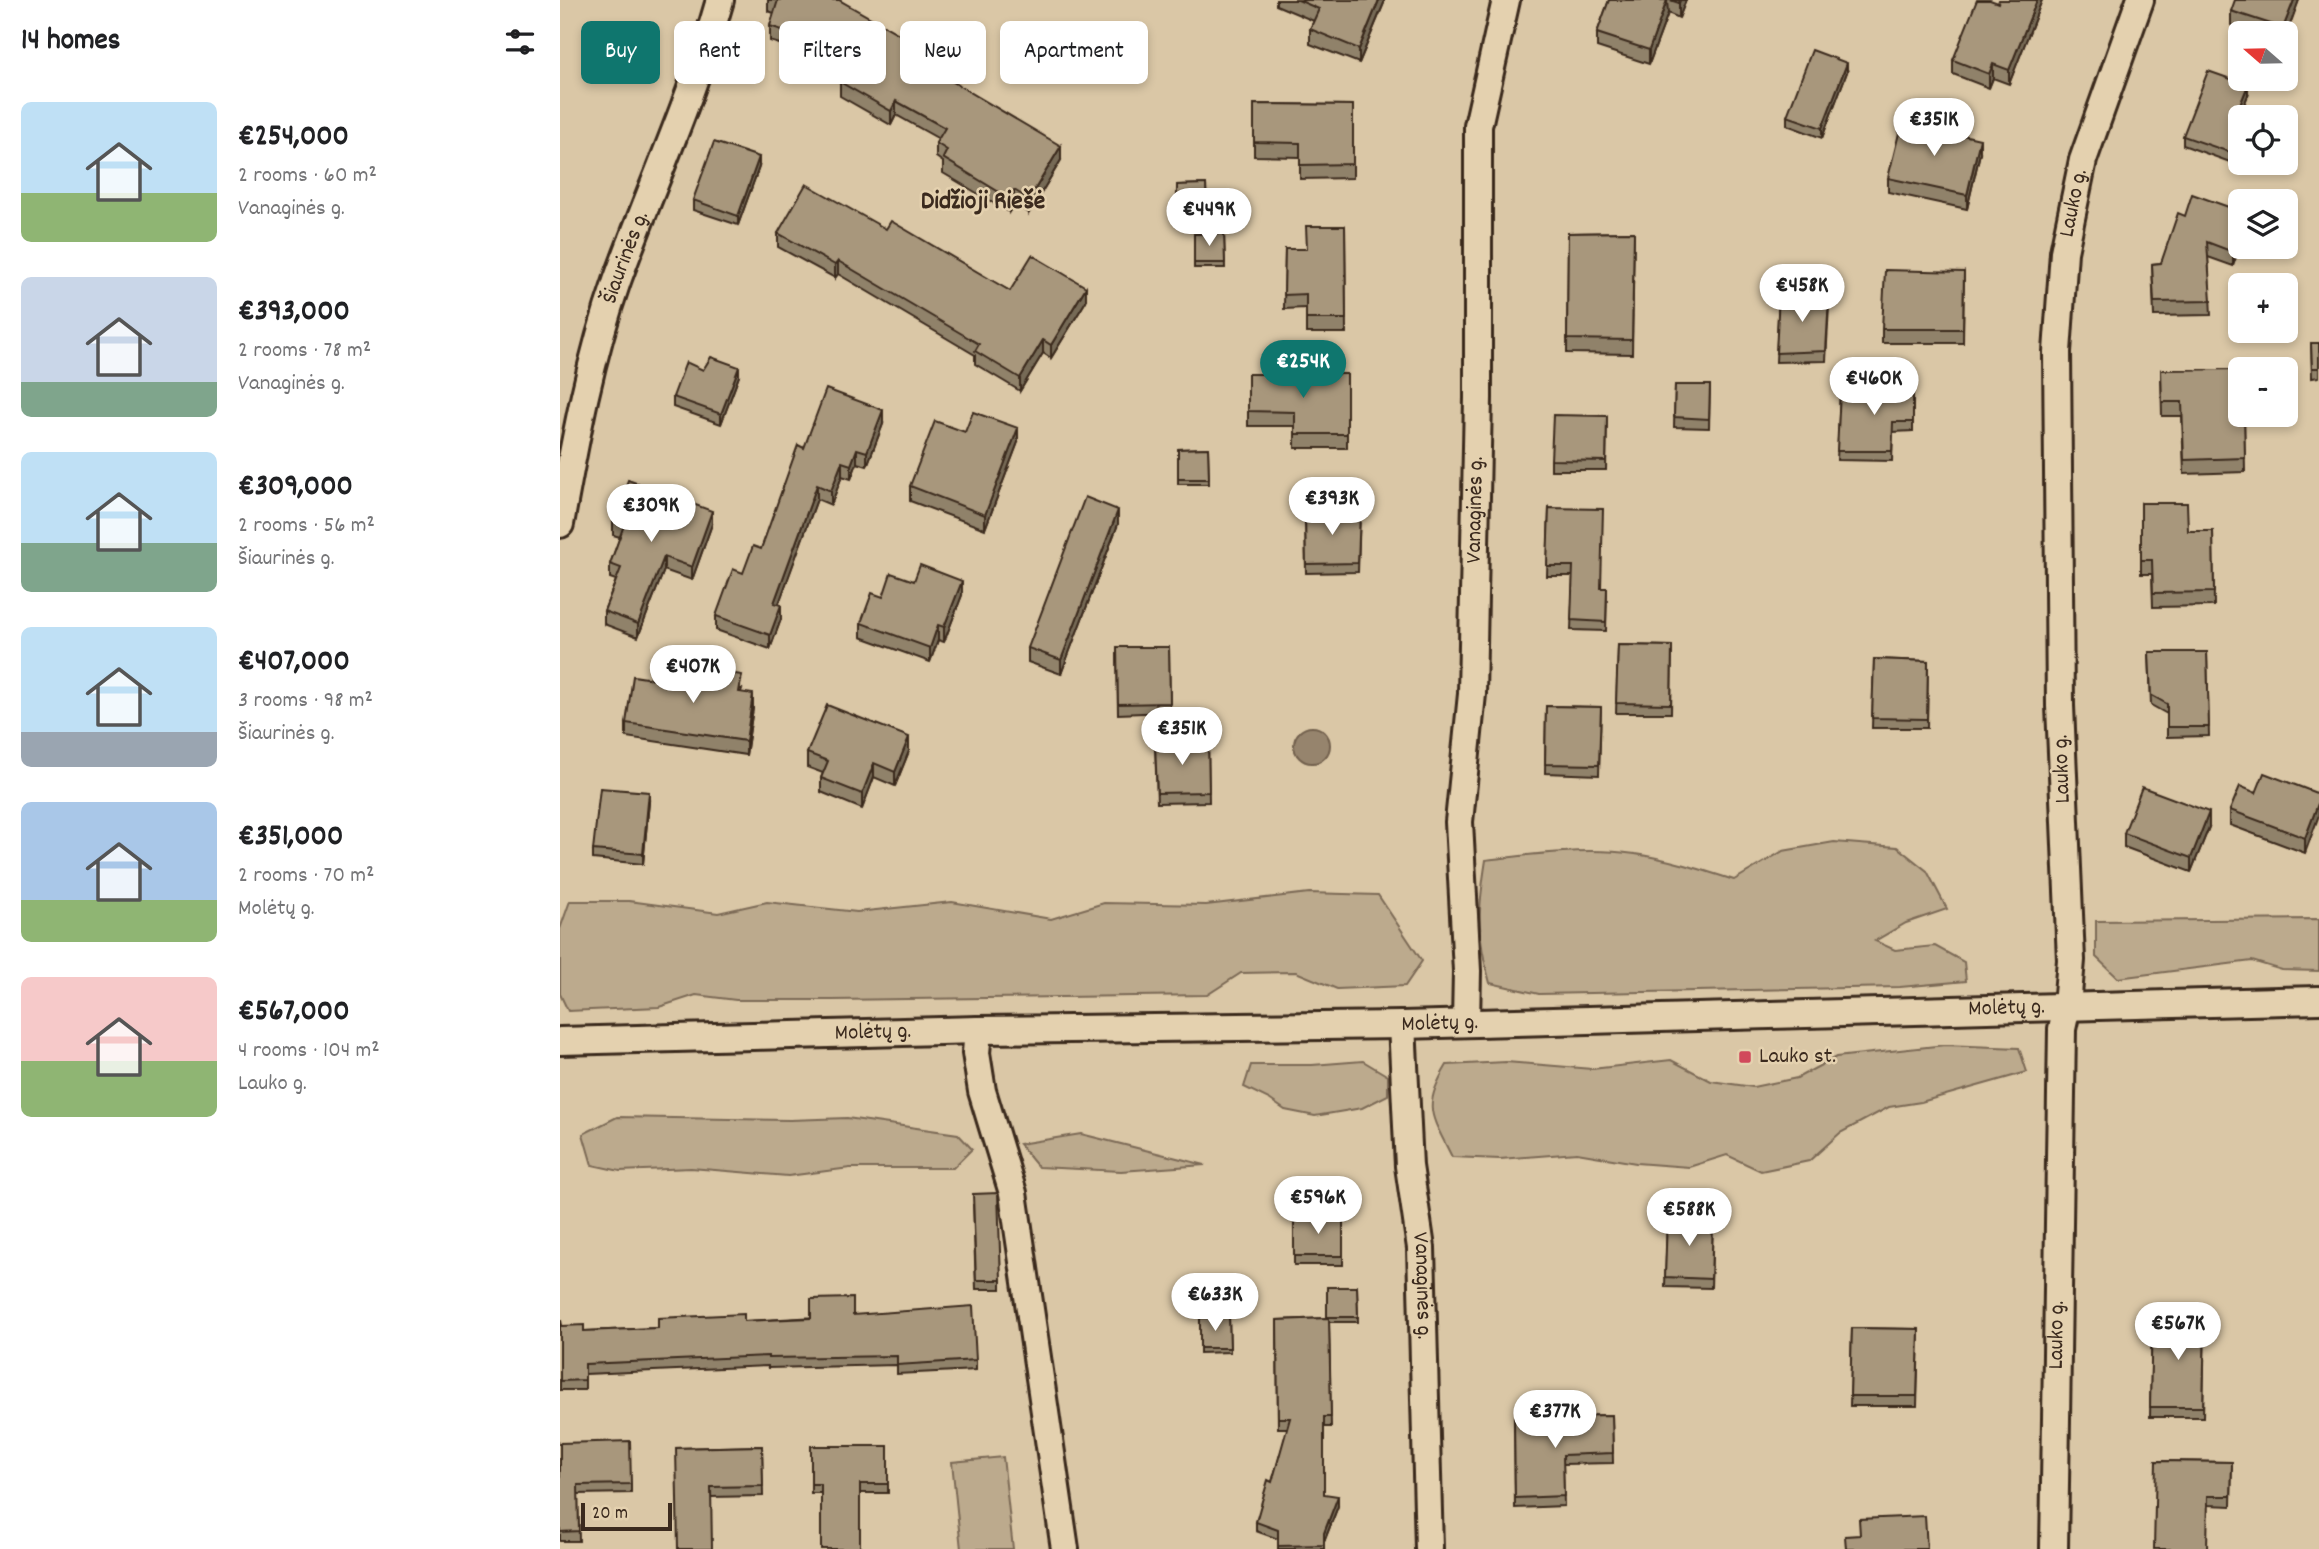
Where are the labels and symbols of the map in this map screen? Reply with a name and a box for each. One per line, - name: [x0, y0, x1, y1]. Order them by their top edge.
- north arrow: [2228, 21, 2298, 91]
- pin: €351K: [1885, 99, 1983, 158]
- street label: Lauko g.: [2051, 166, 2097, 240]
- district label: Didžioji Riešė: [921, 184, 1045, 221]
- pin: €449K: [1160, 188, 1258, 248]
- street label: Šiaurinės g.: [594, 206, 658, 308]
- pin: €458K: [1753, 264, 1851, 324]
- pin: €254K: [1254, 340, 1352, 400]
- pin: €460K: [1825, 358, 1923, 417]
- street label: Vanaginės g.: [1458, 456, 1493, 564]
- pin: €393K: [1283, 477, 1381, 537]
- pin: €309K: [602, 484, 700, 544]
- pin: €407K: [644, 646, 742, 705]
- pin: €351K: [1133, 708, 1231, 767]
- street label: Lauko g.: [2045, 734, 2081, 804]
- street label: Molėtų g.: [1968, 991, 2045, 1026]
- street label: Molėtų g.: [1401, 1006, 1479, 1042]
- street label: Molėtų g.: [834, 1015, 912, 1050]
- place label: Lauko st.: [1759, 1041, 1836, 1074]
- marker: Lauko st.: [1737, 1049, 1753, 1065]
- pin: €596K: [1269, 1176, 1367, 1236]
- pin: €588K: [1640, 1188, 1738, 1248]
- street label: Vanaginės g.: [1402, 1230, 1440, 1340]
- pin: €633K: [1166, 1274, 1264, 1333]
- street label: Lauko g.: [2040, 1300, 2074, 1370]
- pin: €567K: [2129, 1302, 2227, 1362]
- pin: €377K: [1506, 1390, 1604, 1450]
- scale bar: [581, 1500, 672, 1532]

